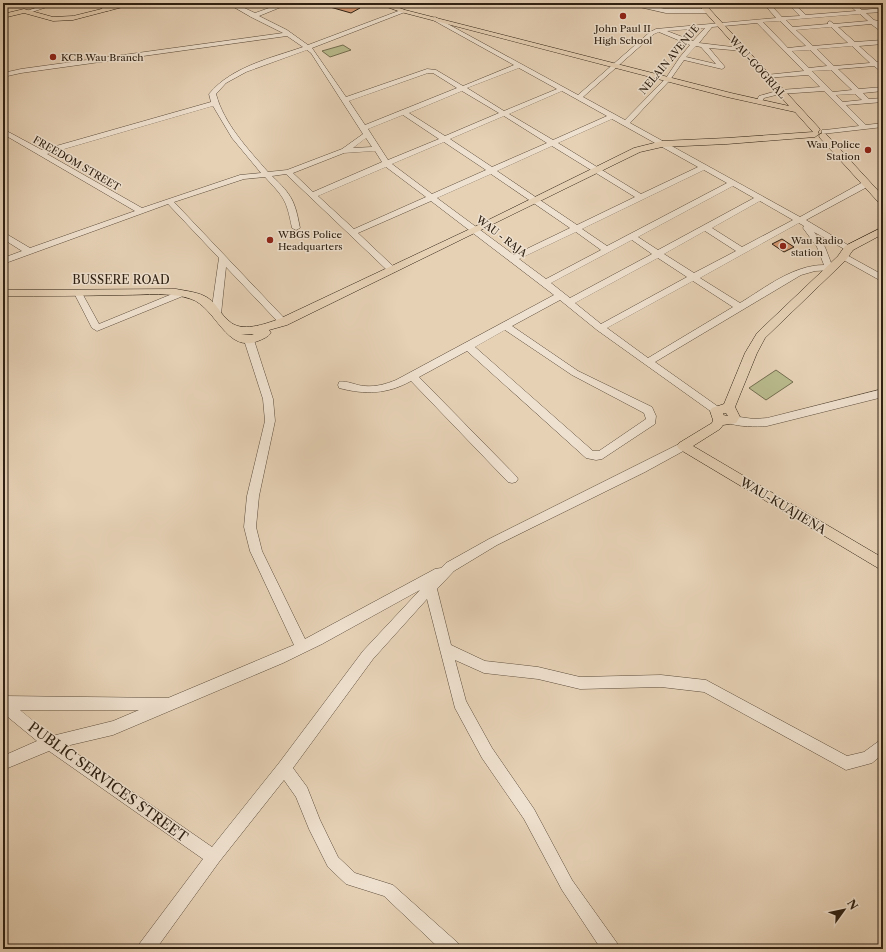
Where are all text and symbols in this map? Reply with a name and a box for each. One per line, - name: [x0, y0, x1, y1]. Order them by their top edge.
- marker: John Paul II High School: [618, 11, 628, 21]
- place label: John Paul II High School: [593, 22, 652, 47]
- street label: NELAIN AVENUE: [636, 22, 702, 97]
- street label: WAU-GOGRIAL: [726, 33, 789, 101]
- place label: KCB Wau Branch: [61, 51, 144, 64]
- marker: KCB Wau Branch: [48, 52, 58, 62]
- street label: FREEDOM STREET: [31, 133, 123, 194]
- place label: Wau Police Station: [805, 138, 861, 163]
- marker: Wau Police Station: [863, 145, 873, 155]
- street label: WAU - RAJA: [473, 212, 530, 260]
- place label: WBGS Police Headquarters: [277, 228, 343, 253]
- place label: Wau Radio station: [790, 234, 843, 259]
- marker: WBGS Police Headquarters: [265, 235, 275, 245]
- marker: Wau Radio station: [778, 241, 788, 251]
- street label: BUSSERE ROAD: [72, 272, 170, 287]
- street label: WAU-KUAJIENA: [737, 473, 830, 538]
- street label: PUBLIC SERVICES STREET: [25, 718, 192, 846]
- north arrow: [824, 890, 864, 930]
- text: N: [844, 897, 861, 913]

